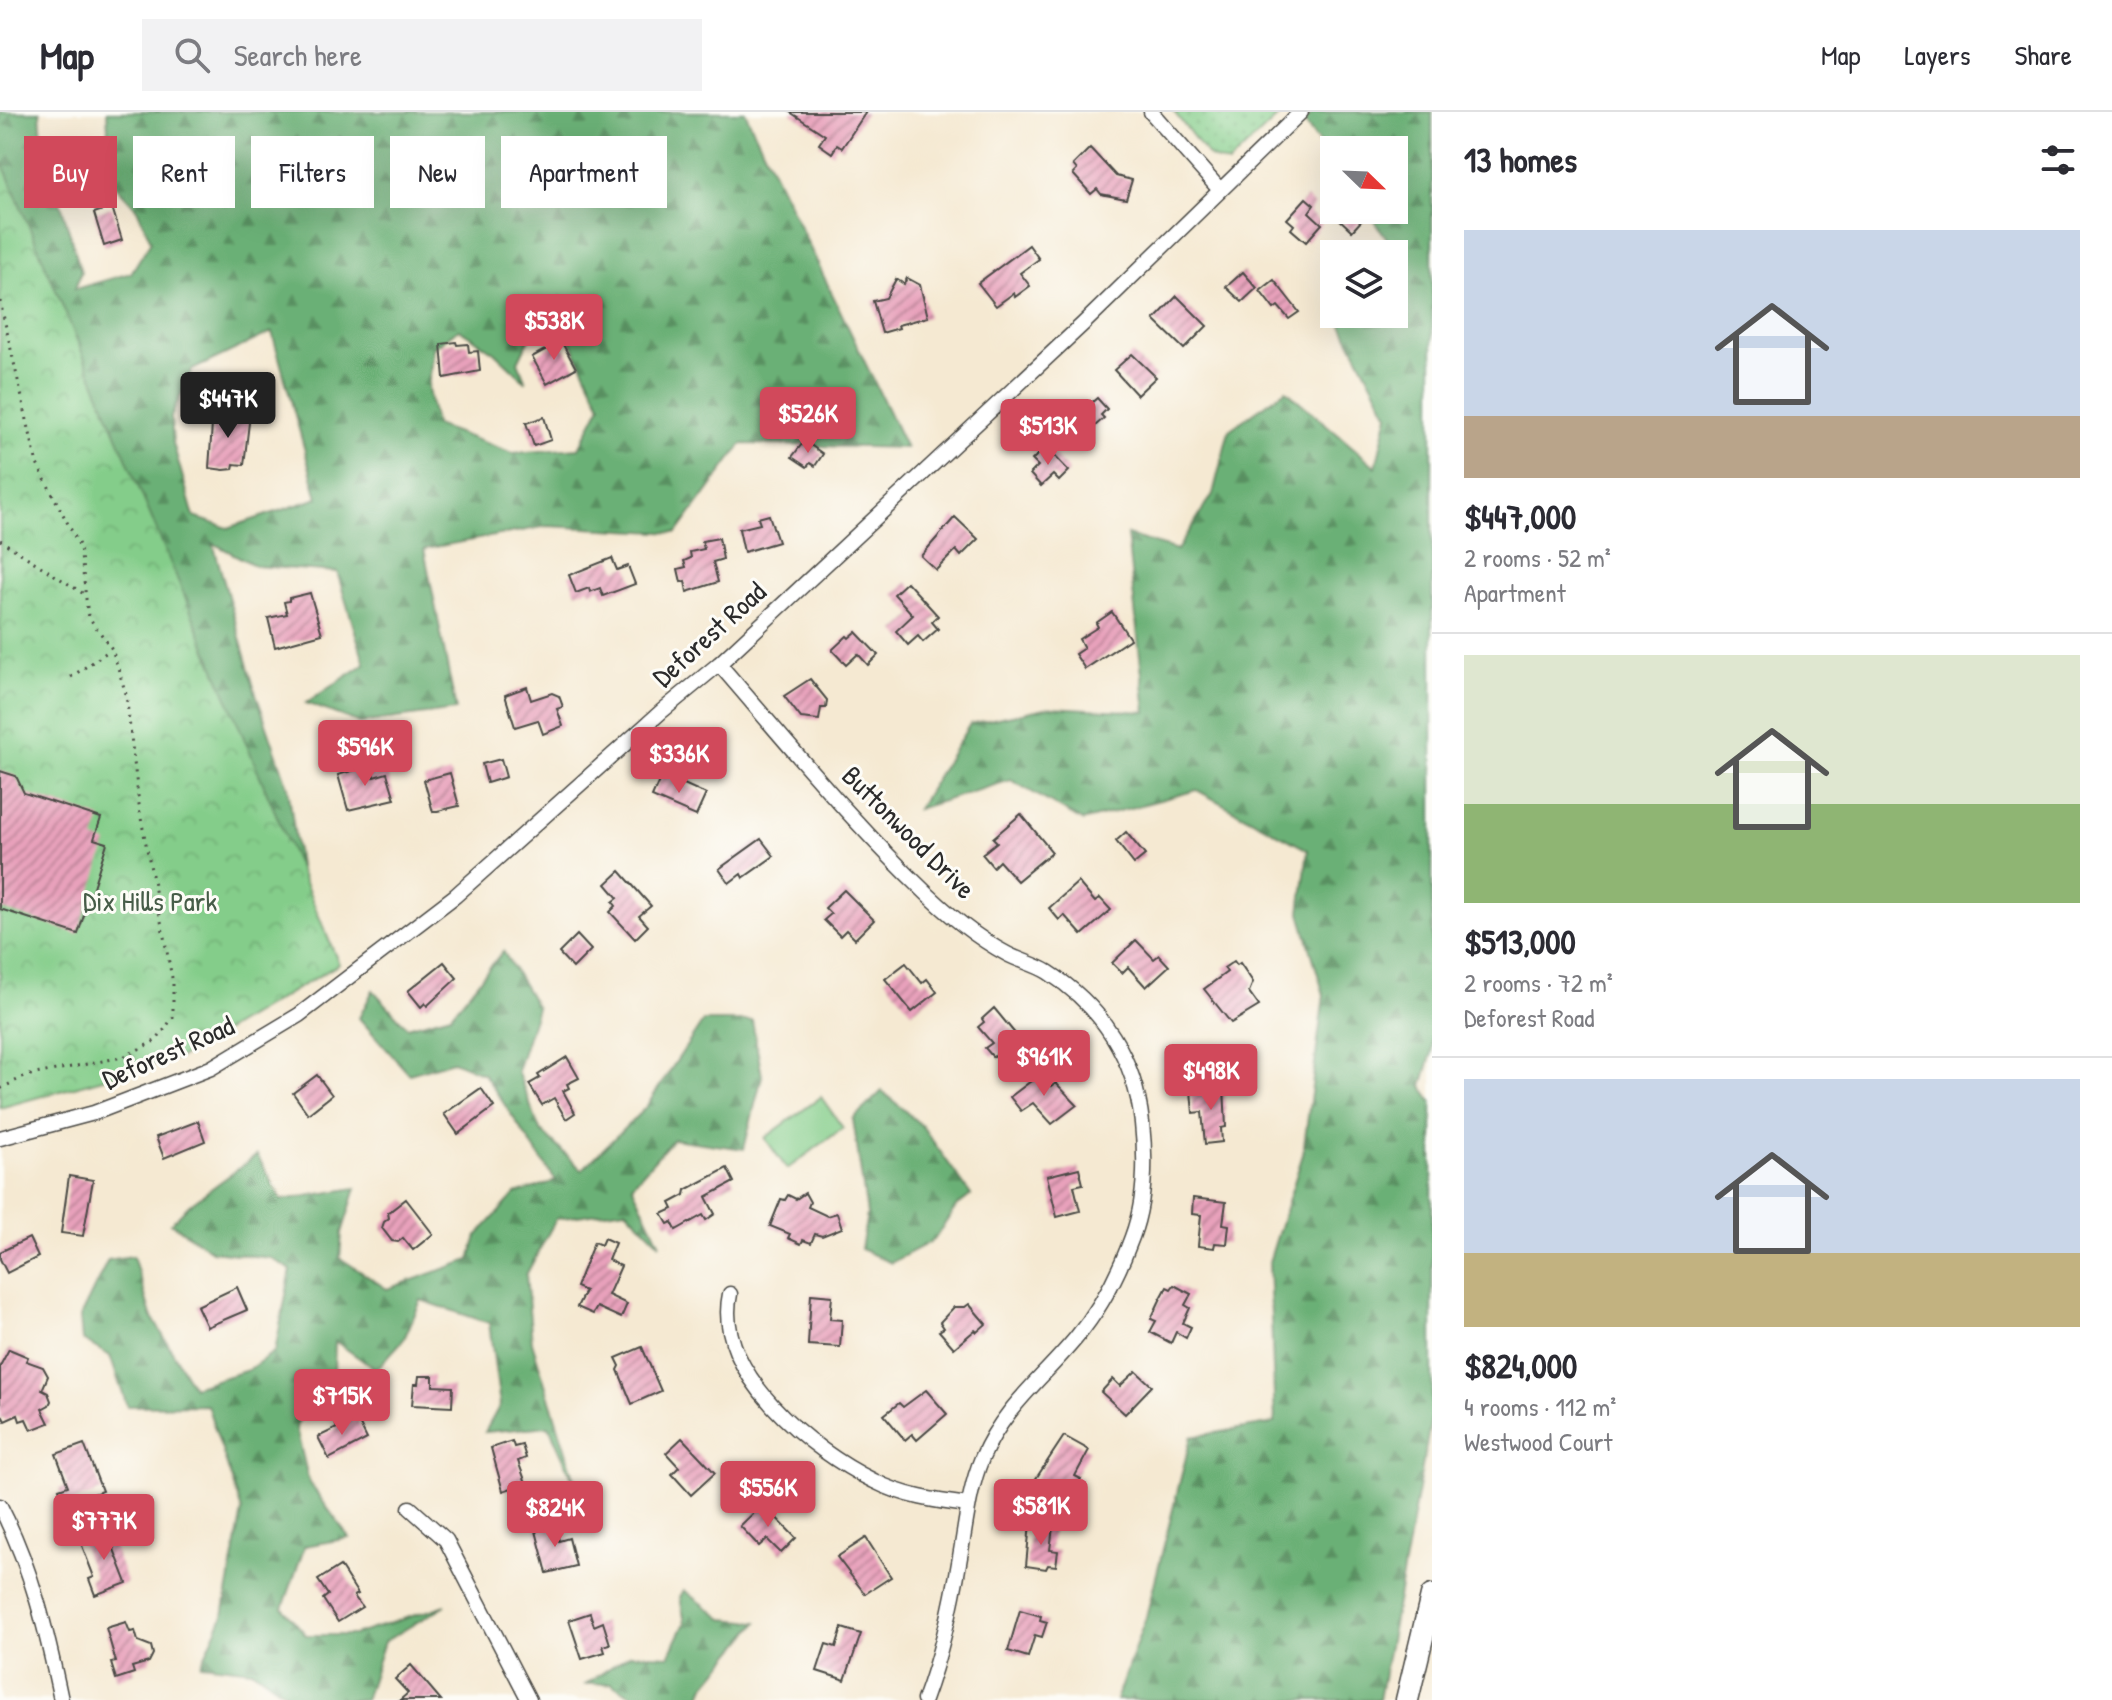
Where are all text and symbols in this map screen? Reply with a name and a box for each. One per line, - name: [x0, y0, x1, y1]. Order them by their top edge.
- search box: [142, 19, 702, 91]
- text: Map: [40, 29, 94, 81]
- icon: search: [170, 33, 214, 77]
- text: Search here: [234, 35, 362, 75]
- text: Map: [1821, 36, 1861, 74]
- text: Layers: [1905, 36, 1970, 74]
- text: Share: [2014, 36, 2072, 74]
- chip: Buy: [24, 136, 117, 208]
- chip: Rent: [133, 136, 235, 208]
- chip: Filters: [251, 136, 374, 208]
- chip: New: [390, 136, 485, 208]
- chip: Apartment: [501, 136, 667, 208]
- north arrow: [1320, 136, 1408, 224]
- map controls: [1320, 136, 1408, 328]
- text: 13 homes: [1464, 137, 1577, 183]
- icon: filters: [2036, 138, 2080, 182]
- button: layers: [1320, 240, 1408, 328]
- icon: home: [1700, 282, 1844, 426]
- pin: $538K: [498, 294, 610, 362]
- text: $538K: [524, 302, 584, 337]
- pin: $447K: [172, 372, 284, 440]
- text: $447K: [198, 380, 258, 415]
- pin: $526K: [752, 387, 864, 455]
- text: $526K: [778, 395, 838, 430]
- pin: $513K: [992, 399, 1104, 467]
- text: $513K: [1019, 407, 1077, 442]
- text: $447,000: [1464, 494, 1576, 540]
- text: 2 rooms · 52 m²: [1464, 540, 1611, 575]
- street label: Deforest Road: [644, 573, 774, 695]
- text: Apartment: [1464, 575, 1566, 610]
- icon: home: [1700, 707, 1844, 851]
- pin: $596K: [309, 720, 421, 788]
- pin: $336K: [623, 727, 735, 795]
- text: $596K: [336, 728, 394, 763]
- text: $336K: [649, 735, 709, 770]
- street label: Buttonwood Drive: [834, 757, 984, 907]
- park label: Dix Hills Park: [83, 882, 217, 920]
- text: $513,000: [1464, 919, 1576, 965]
- text: 2 rooms · 72 m²: [1464, 965, 1613, 1000]
- text: Deforest Road: [1464, 1000, 1594, 1035]
- street label: Deforest Road: [96, 1006, 240, 1098]
- pin: $961K: [988, 1030, 1100, 1098]
- text: $961K: [1016, 1038, 1072, 1073]
- pin: $498K: [1155, 1044, 1267, 1112]
- text: $498K: [1182, 1052, 1240, 1087]
- icon: home: [1700, 1131, 1844, 1275]
- text: $824,000: [1464, 1343, 1577, 1389]
- pin: $715K: [286, 1369, 398, 1437]
- text: $715K: [312, 1377, 372, 1412]
- text: 4 rooms · 112 m²: [1464, 1389, 1616, 1424]
- text: Westwood Court: [1464, 1424, 1613, 1459]
- pin: $556K: [712, 1461, 824, 1529]
- text: $556K: [738, 1469, 798, 1504]
- pin: $581K: [985, 1479, 1097, 1547]
- pin: $824K: [499, 1481, 611, 1549]
- text: $581K: [1012, 1487, 1070, 1522]
- text: $824K: [525, 1489, 585, 1524]
- pin: $777K: [48, 1494, 160, 1562]
- text: $777K: [71, 1502, 137, 1537]

